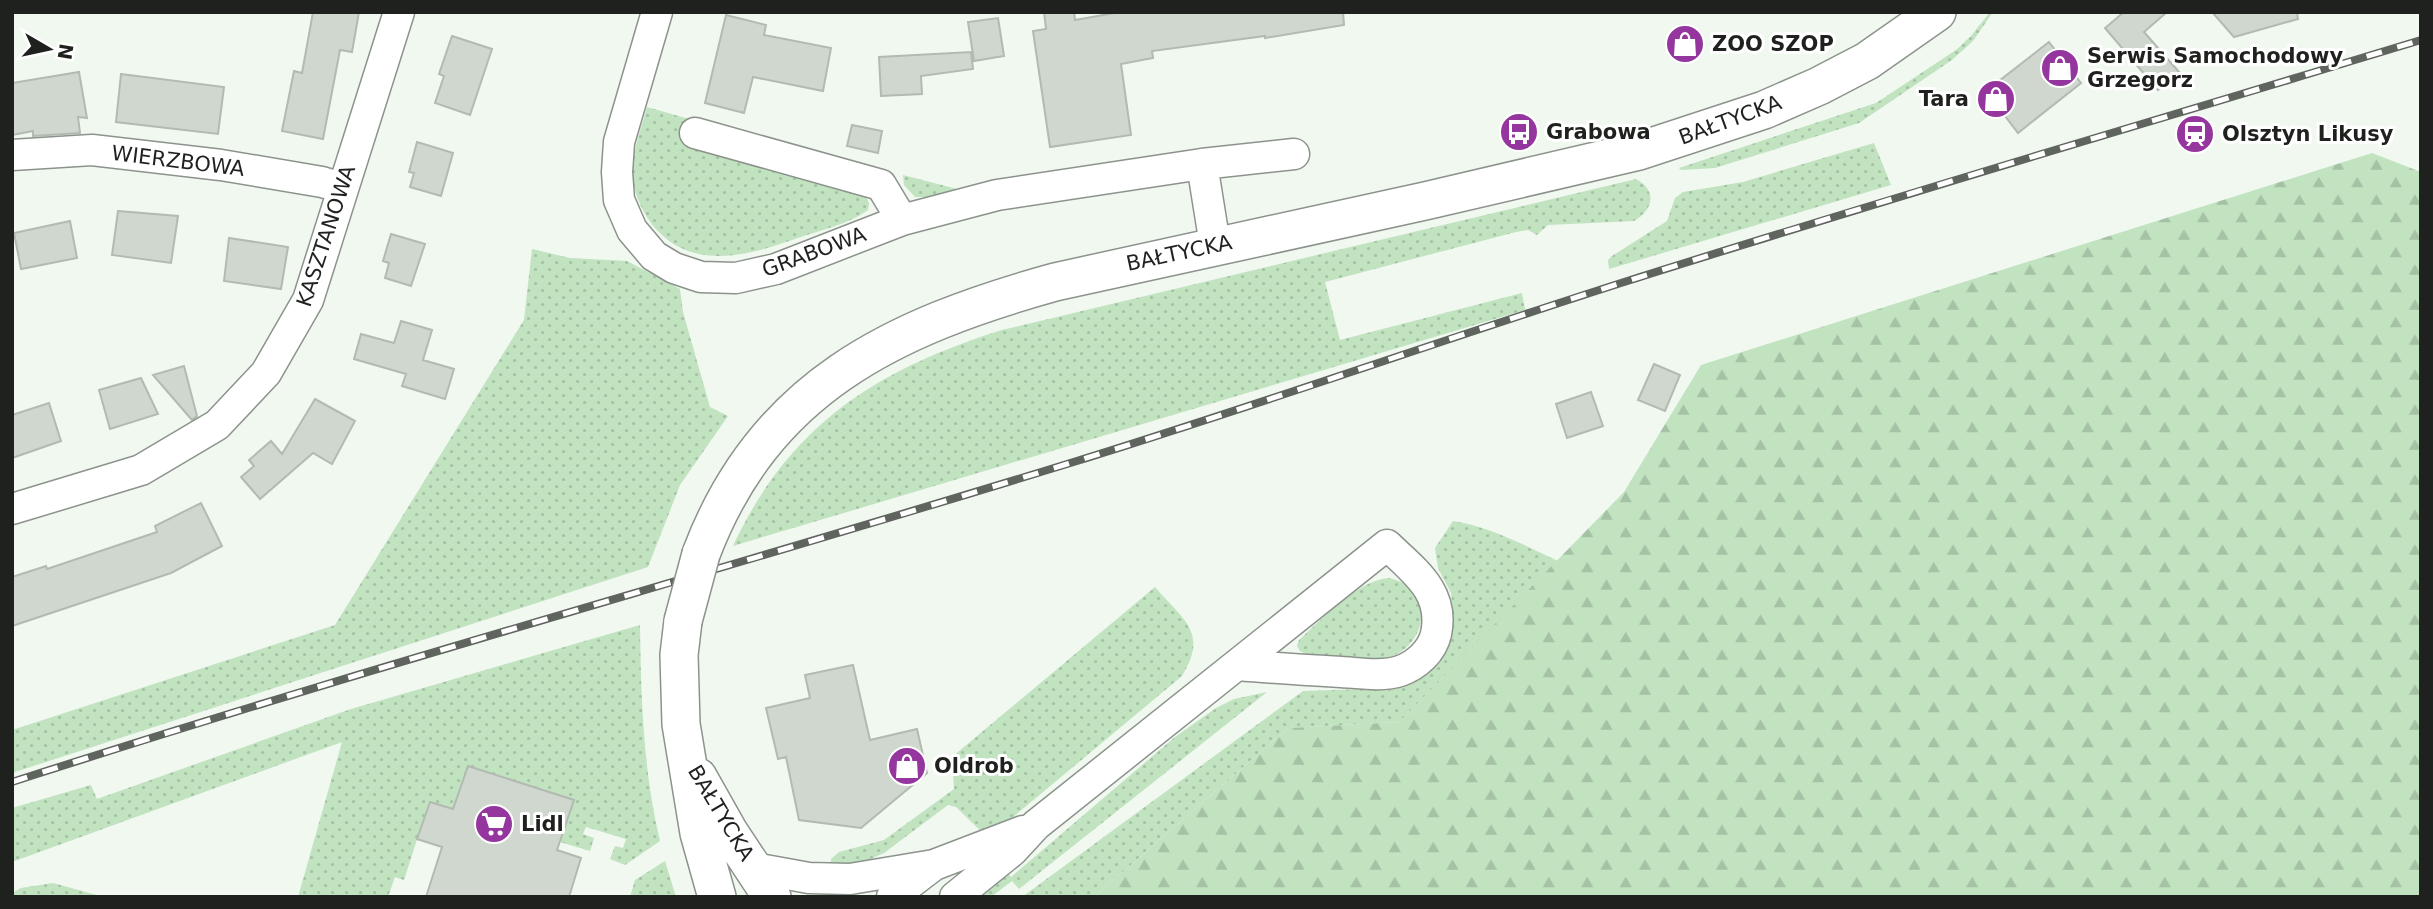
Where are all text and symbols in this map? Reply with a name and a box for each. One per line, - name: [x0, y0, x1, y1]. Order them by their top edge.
- north arrow: [14, 14, 84, 84]
- shop icon: ZOO SZOP: [1664, 23, 1706, 65]
- place label: ZOO SZOP: [1712, 32, 1834, 56]
- text: N: [54, 42, 78, 61]
- place label: Serwis Samochodowy Grzegorz: [2087, 44, 2343, 92]
- shop icon: Serwis Samochodowy Grzegorz: [2039, 47, 2081, 89]
- shop icon: Tara: [1975, 78, 2017, 120]
- place label: Tara: [1919, 87, 1969, 111]
- street label: BAŁTYCKA: [1675, 90, 1785, 150]
- bus stop icon: Grabowa: [1498, 111, 1540, 153]
- station icon: Olsztyn Likusy: [2174, 113, 2216, 155]
- place label: Grabowa: [1546, 120, 1651, 144]
- place label: Olsztyn Likusy: [2222, 122, 2394, 146]
- street label: WIERZBOWA: [110, 141, 246, 181]
- street label: KASZTANOWA: [292, 162, 360, 310]
- street label: GRABOWA: [759, 222, 870, 282]
- street label: BAŁTYCKA: [1124, 230, 1235, 276]
- shop icon: Oldrob: [886, 745, 928, 787]
- place label: Oldrob: [934, 754, 1014, 778]
- street label: BAŁTYCKA: [683, 761, 759, 866]
- supermarket icon: Lidl: [473, 803, 515, 845]
- place label: Lidl: [521, 812, 564, 836]

